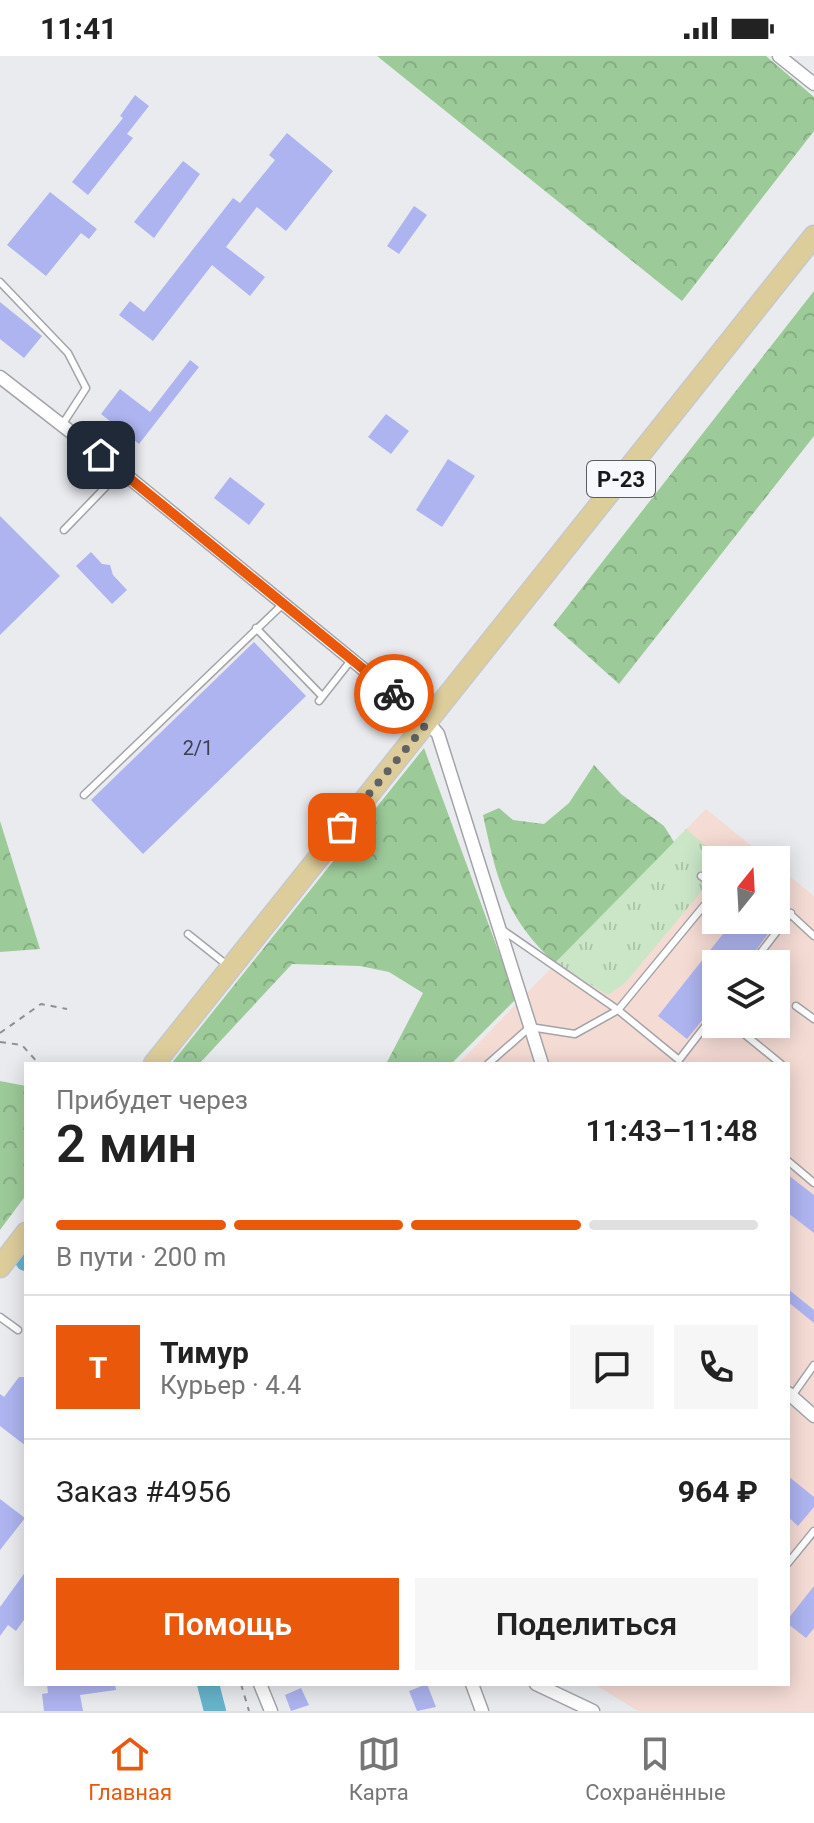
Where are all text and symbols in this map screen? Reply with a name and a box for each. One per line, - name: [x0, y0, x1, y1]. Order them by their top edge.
- text: 11:41: [40, 11, 117, 46]
- pin: [67, 421, 135, 489]
- icon: home: [79, 433, 123, 477]
- road number: Р-23: [587, 461, 655, 497]
- courier: [354, 654, 434, 734]
- icon: bike: [372, 672, 416, 716]
- house number: 2/1: [183, 736, 213, 760]
- pin: [308, 793, 376, 861]
- icon: bag: [320, 805, 364, 849]
- north arrow: [702, 846, 790, 934]
- map controls: [702, 846, 790, 1038]
- button: layers: [702, 950, 790, 1038]
- text: Прибудет через: [56, 1085, 248, 1115]
- text: 11:43–11:48: [585, 1113, 758, 1148]
- text: 2 мин: [56, 1114, 197, 1175]
- text: В пути · 200 m: [56, 1242, 226, 1272]
- button: chat: [570, 1325, 654, 1409]
- button: phone: [674, 1325, 758, 1409]
- text: Тимур: [160, 1335, 249, 1370]
- text: Т: [89, 1350, 107, 1385]
- text: Курьер · 4.4: [160, 1370, 301, 1400]
- text: Заказ #4956: [56, 1474, 231, 1509]
- text: 964 ₽: [678, 1474, 758, 1509]
- button: Помощь: [56, 1578, 399, 1670]
- button: Поделиться: [415, 1578, 758, 1670]
- tab: Главная: [88, 1732, 172, 1805]
- tab: Карта: [349, 1732, 409, 1805]
- tab: Сохранённые: [585, 1732, 726, 1805]

